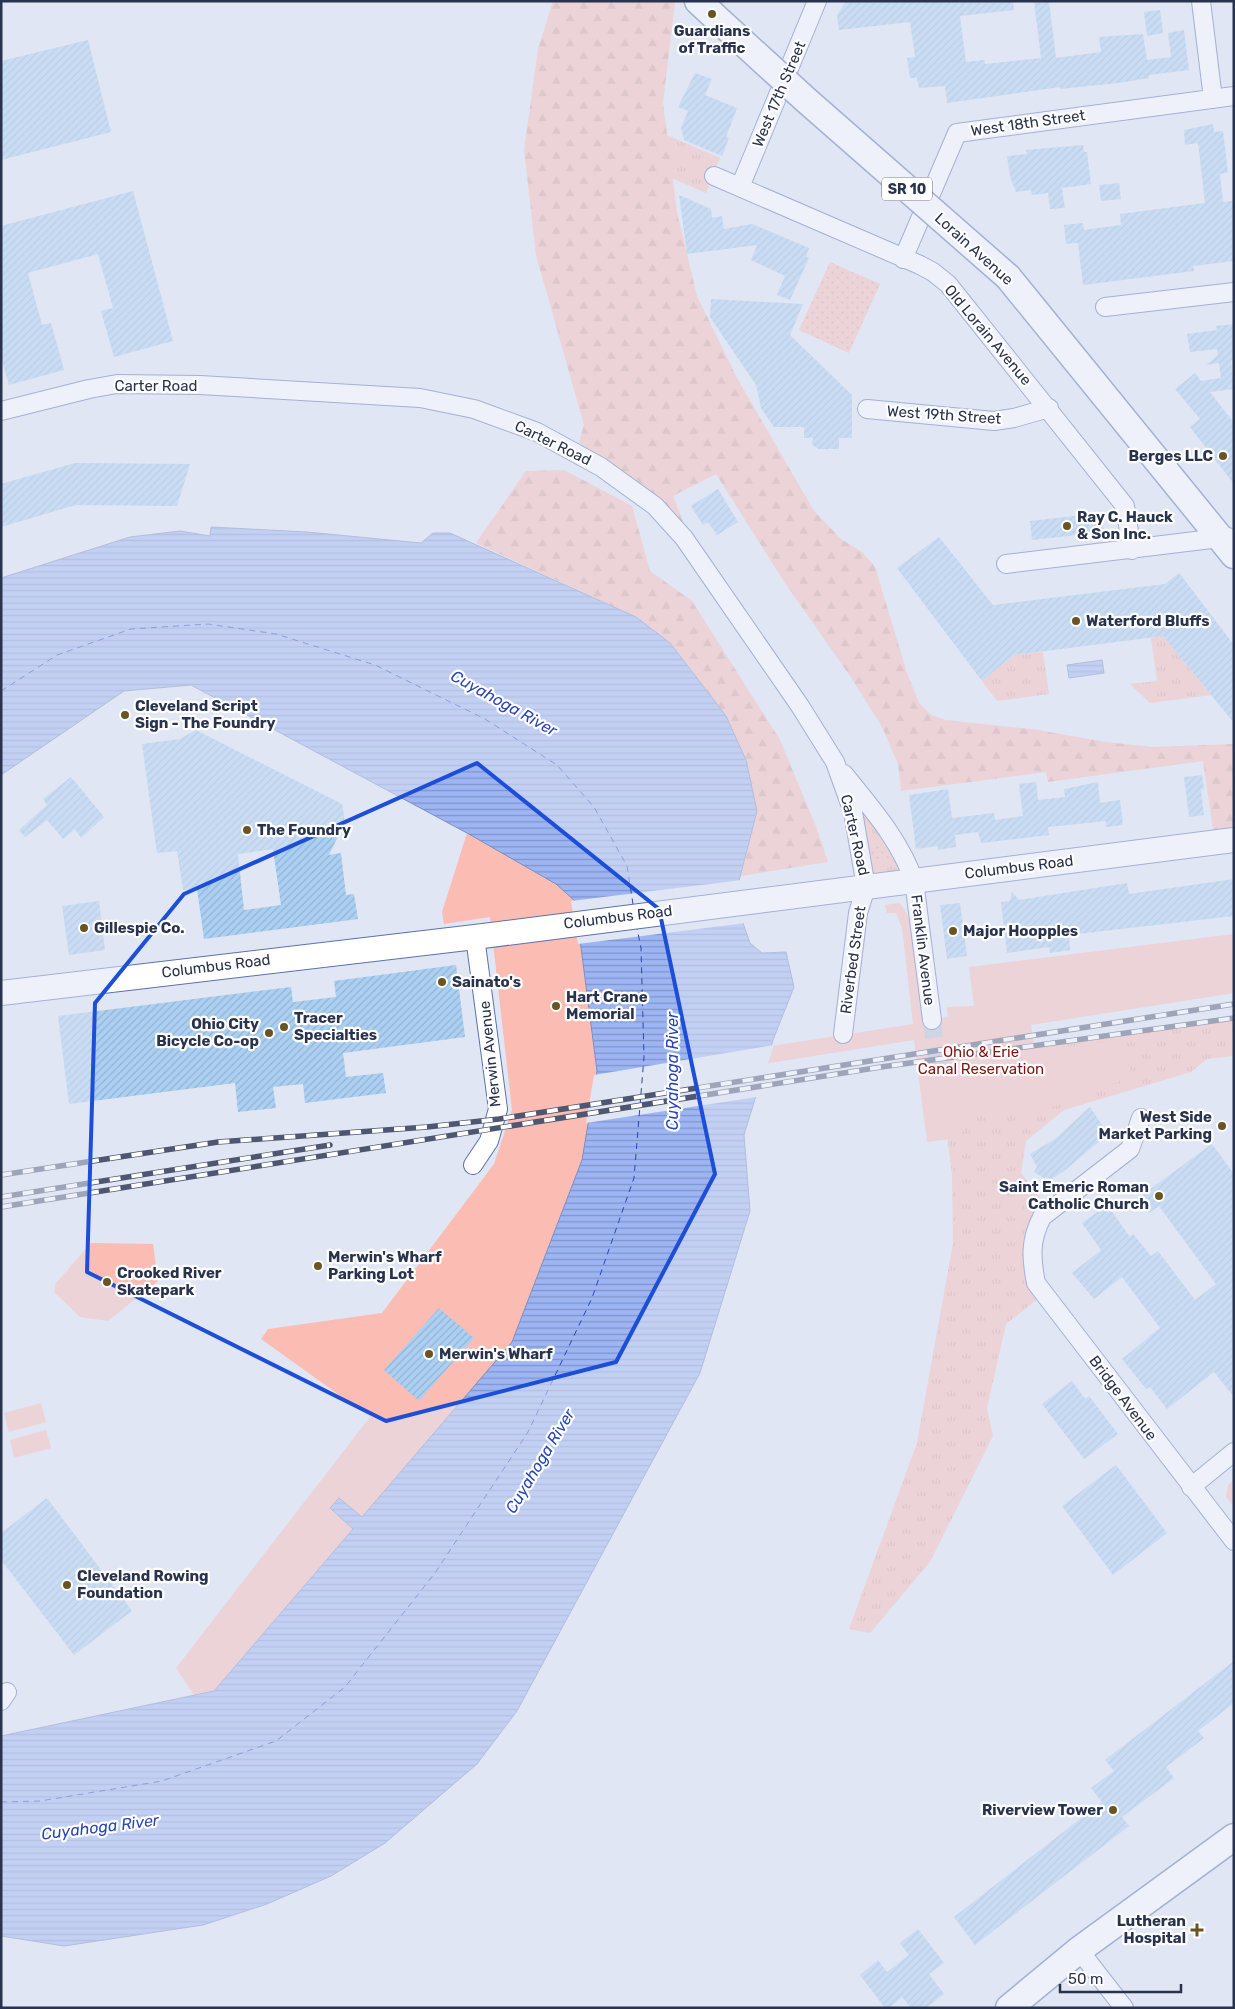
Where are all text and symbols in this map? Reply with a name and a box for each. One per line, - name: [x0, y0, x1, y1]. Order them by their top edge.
- marker: Guardians of Traffic: [706, 8, 718, 20]
- place label: Guardians of Traffic: [674, 22, 750, 57]
- street label: West 17th Street: [749, 38, 809, 150]
- street label: West 18th Street: [970, 106, 1086, 140]
- road number: SR 10: [882, 178, 932, 200]
- street label: Lorain Avenue: [931, 209, 1017, 289]
- street label: Old Lorain Avenue: [941, 281, 1035, 389]
- street label: Carter Road: [115, 377, 197, 395]
- street label: West 19th Street: [886, 402, 1002, 428]
- street label: Carter Road: [512, 417, 594, 469]
- place label: Berges LLC: [1129, 447, 1213, 465]
- marker: Berges LLC: [1217, 450, 1229, 462]
- place label: Ray C. Hauck & Son Inc.: [1077, 508, 1173, 543]
- marker: Ray C. Hauck & Son Inc.: [1061, 520, 1073, 532]
- place label: Waterford Bluffs: [1086, 612, 1210, 630]
- marker: Waterford Bluffs: [1070, 615, 1082, 627]
- water label: Cuyahoga River: [448, 666, 561, 740]
- place label: Cleveland Script Sign - The Foundry: [135, 697, 275, 732]
- marker: Cleveland Script Sign - The Foundry: [119, 709, 131, 721]
- street label: Carter Road: [837, 793, 873, 877]
- place label: The Foundry: [257, 821, 351, 839]
- marker: The Foundry: [241, 824, 253, 836]
- street label: Columbus Road: [964, 851, 1074, 883]
- street label: Franklin Avenue: [907, 894, 939, 1006]
- street label: Columbus Road: [563, 901, 673, 933]
- street label: Riverbed Street: [837, 905, 870, 1015]
- place label: Gillespie Co.: [94, 919, 185, 937]
- marker: Gillespie Co.: [78, 922, 90, 934]
- place label: Major Hoopples: [963, 922, 1078, 940]
- marker: Major Hoopples: [947, 925, 959, 937]
- street label: Columbus Road: [161, 950, 271, 982]
- place label: Sainato's: [452, 973, 521, 991]
- marker: Sainato's: [436, 976, 448, 988]
- place label: Hart Crane Memorial: [566, 988, 648, 1023]
- street label: Merwin Avenue: [475, 1000, 505, 1108]
- marker: Hart Crane Memorial: [550, 1000, 562, 1012]
- place label: Tracer Specialties: [294, 1009, 377, 1044]
- water label: Cuyahoga River: [663, 1011, 682, 1130]
- place label: Ohio City Bicycle Co-op: [156, 1015, 259, 1050]
- marker: Tracer Specialties: [278, 1021, 290, 1033]
- marker: Ohio City Bicycle Co-op: [263, 1027, 275, 1039]
- park label: Ohio & Erie Canal Reservation: [918, 1043, 1044, 1078]
- place label: West Side Market Parking: [1099, 1108, 1212, 1143]
- marker: West Side Market Parking: [1216, 1120, 1228, 1132]
- place label: Saint Emeric Roman Catholic Church: [999, 1178, 1149, 1213]
- marker: Saint Emeric Roman Catholic Church: [1153, 1190, 1165, 1202]
- place label: Merwin's Wharf Parking Lot: [328, 1248, 442, 1283]
- marker: Merwin's Wharf Parking Lot: [312, 1260, 324, 1272]
- place label: Crooked River Skatepark: [117, 1264, 222, 1299]
- marker: Crooked River Skatepark: [101, 1276, 113, 1288]
- place label: Merwin's Wharf: [439, 1345, 553, 1363]
- marker: Merwin's Wharf: [423, 1348, 435, 1360]
- street label: Bridge Avenue: [1085, 1352, 1161, 1444]
- water label: Cuyahoga River: [501, 1405, 579, 1517]
- place label: Cleveland Rowing Foundation: [77, 1567, 209, 1602]
- marker: Cleveland Rowing Foundation: [61, 1579, 73, 1591]
- place label: Riverview Tower: [982, 1801, 1103, 1819]
- marker: Riverview Tower: [1107, 1804, 1119, 1816]
- water label: Cuyahoga River: [40, 1810, 161, 1844]
- place label: Lutheran Hospital: [1117, 1912, 1186, 1947]
- marker: Lutheran Hospital: [1190, 1923, 1204, 1937]
- scale bar: [1060, 1962, 1181, 1994]
- text: 50 m: [1068, 1970, 1103, 1988]

